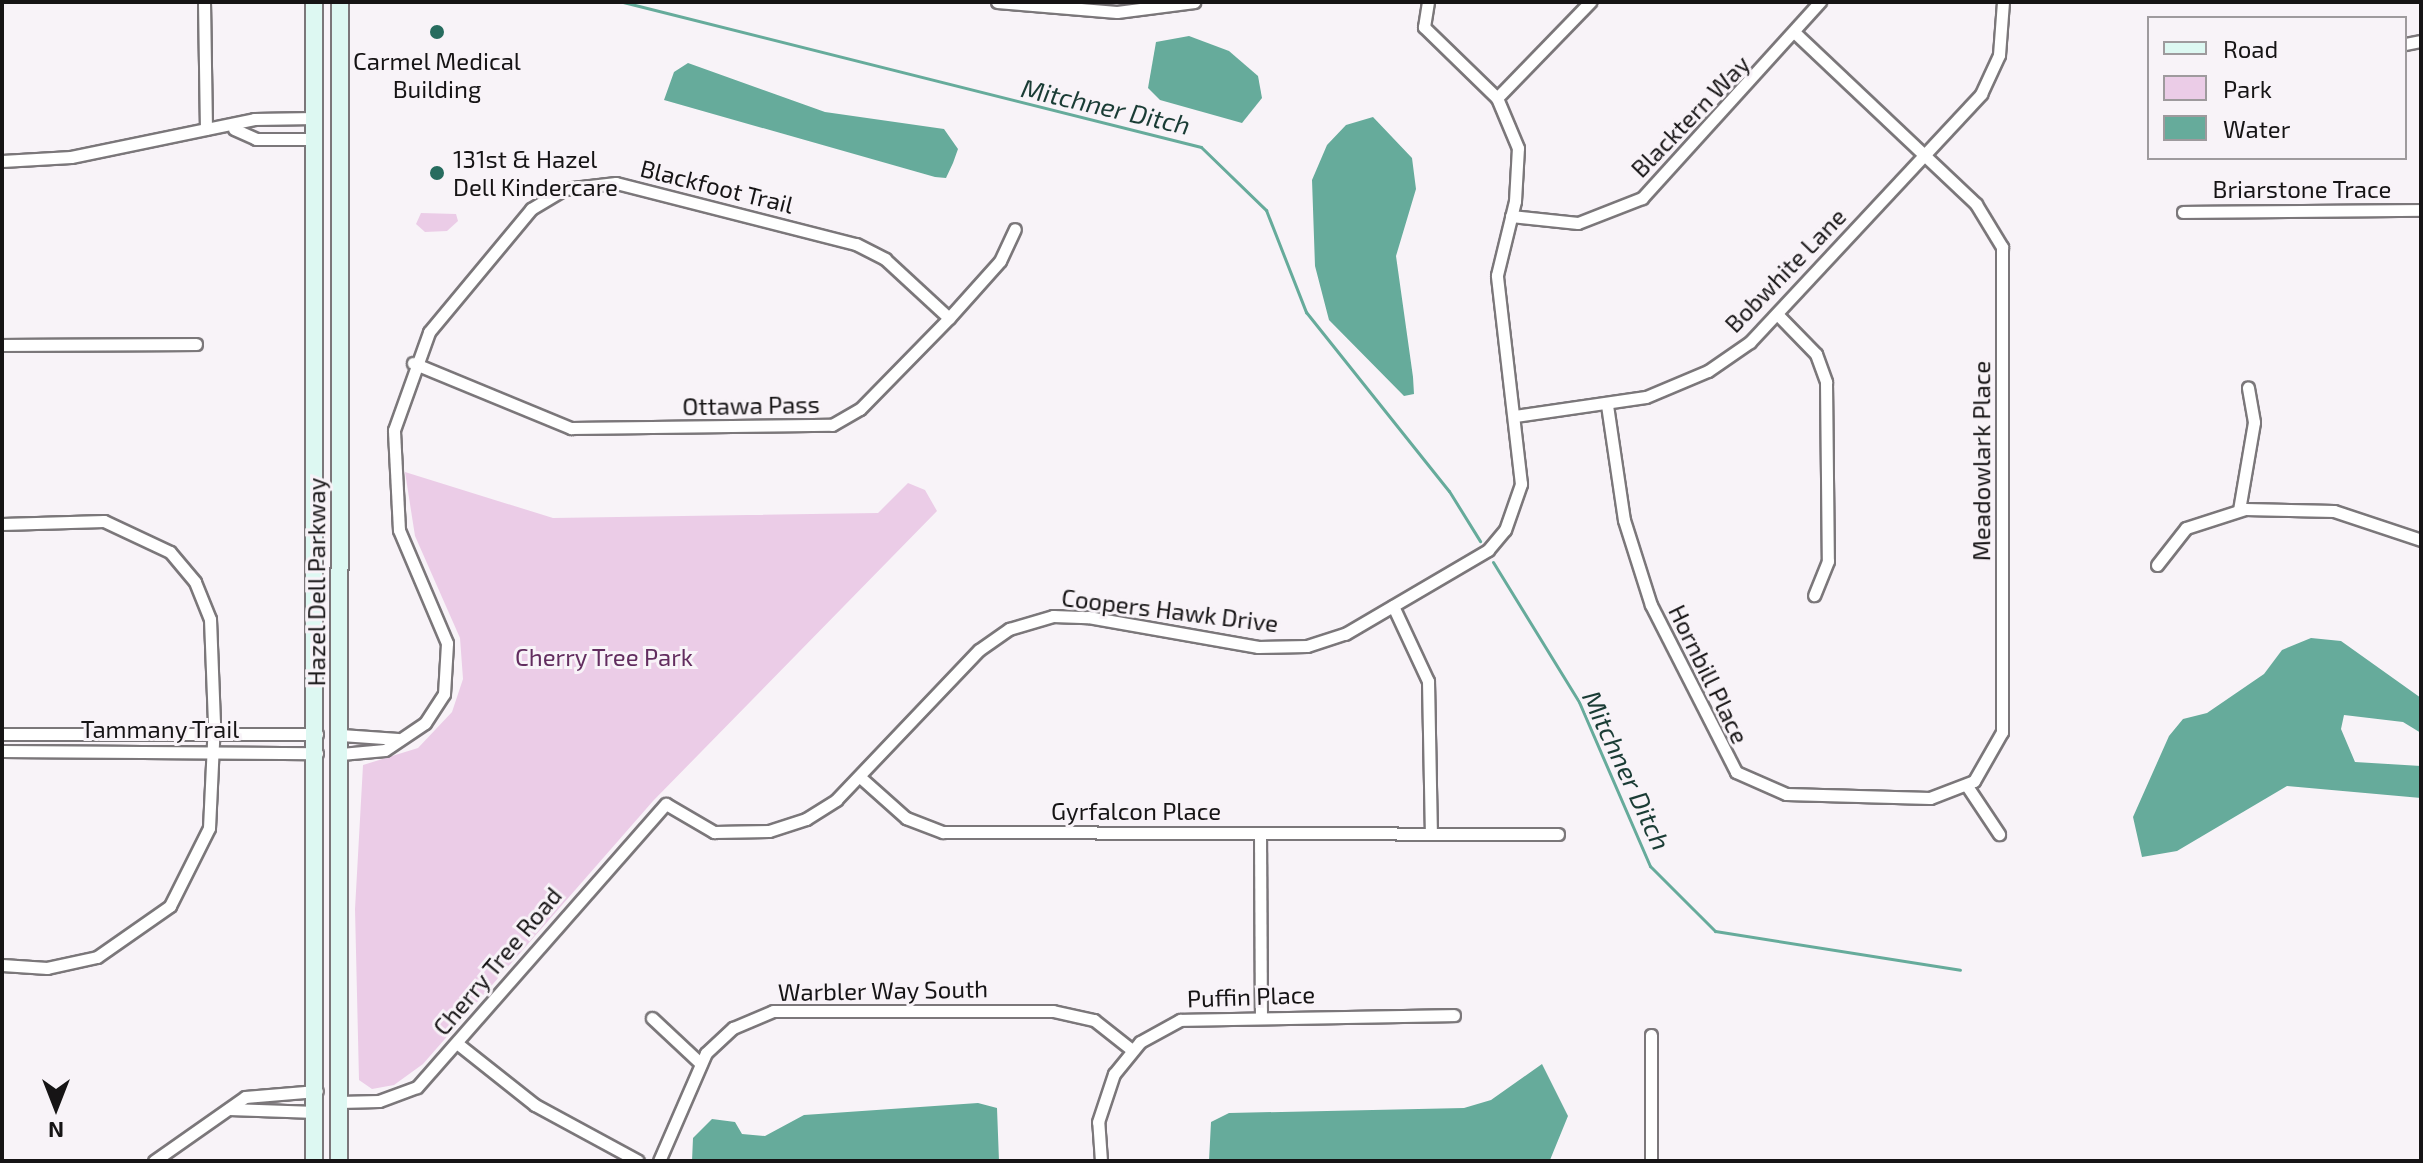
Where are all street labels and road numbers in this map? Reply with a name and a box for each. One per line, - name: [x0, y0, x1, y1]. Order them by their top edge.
- street label: Blacktern Way: [1625, 49, 1755, 183]
- street label: Blackfoot Trail: [637, 153, 797, 219]
- street label: Briarstone Trace: [2212, 175, 2392, 203]
- street label: Bobwhite Lane: [1719, 202, 1851, 338]
- street label: Meadowlark Place: [1967, 361, 1995, 561]
- street label: Ottawa Pass: [682, 389, 820, 421]
- street label: Hazel Dell Parkway: [302, 477, 330, 687]
- street label: Coopers Hawk Drive: [1060, 582, 1280, 638]
- street label: Hornbill Place: [1663, 600, 1755, 748]
- street label: Tammany Trail: [80, 715, 240, 743]
- street label: Gyrfalcon Place: [1051, 797, 1221, 825]
- street label: Cherry Tree Road: [426, 881, 568, 1041]
- street label: Warbler Way South: [777, 974, 989, 1006]
- street label: Puffin Place: [1186, 979, 1316, 1013]

